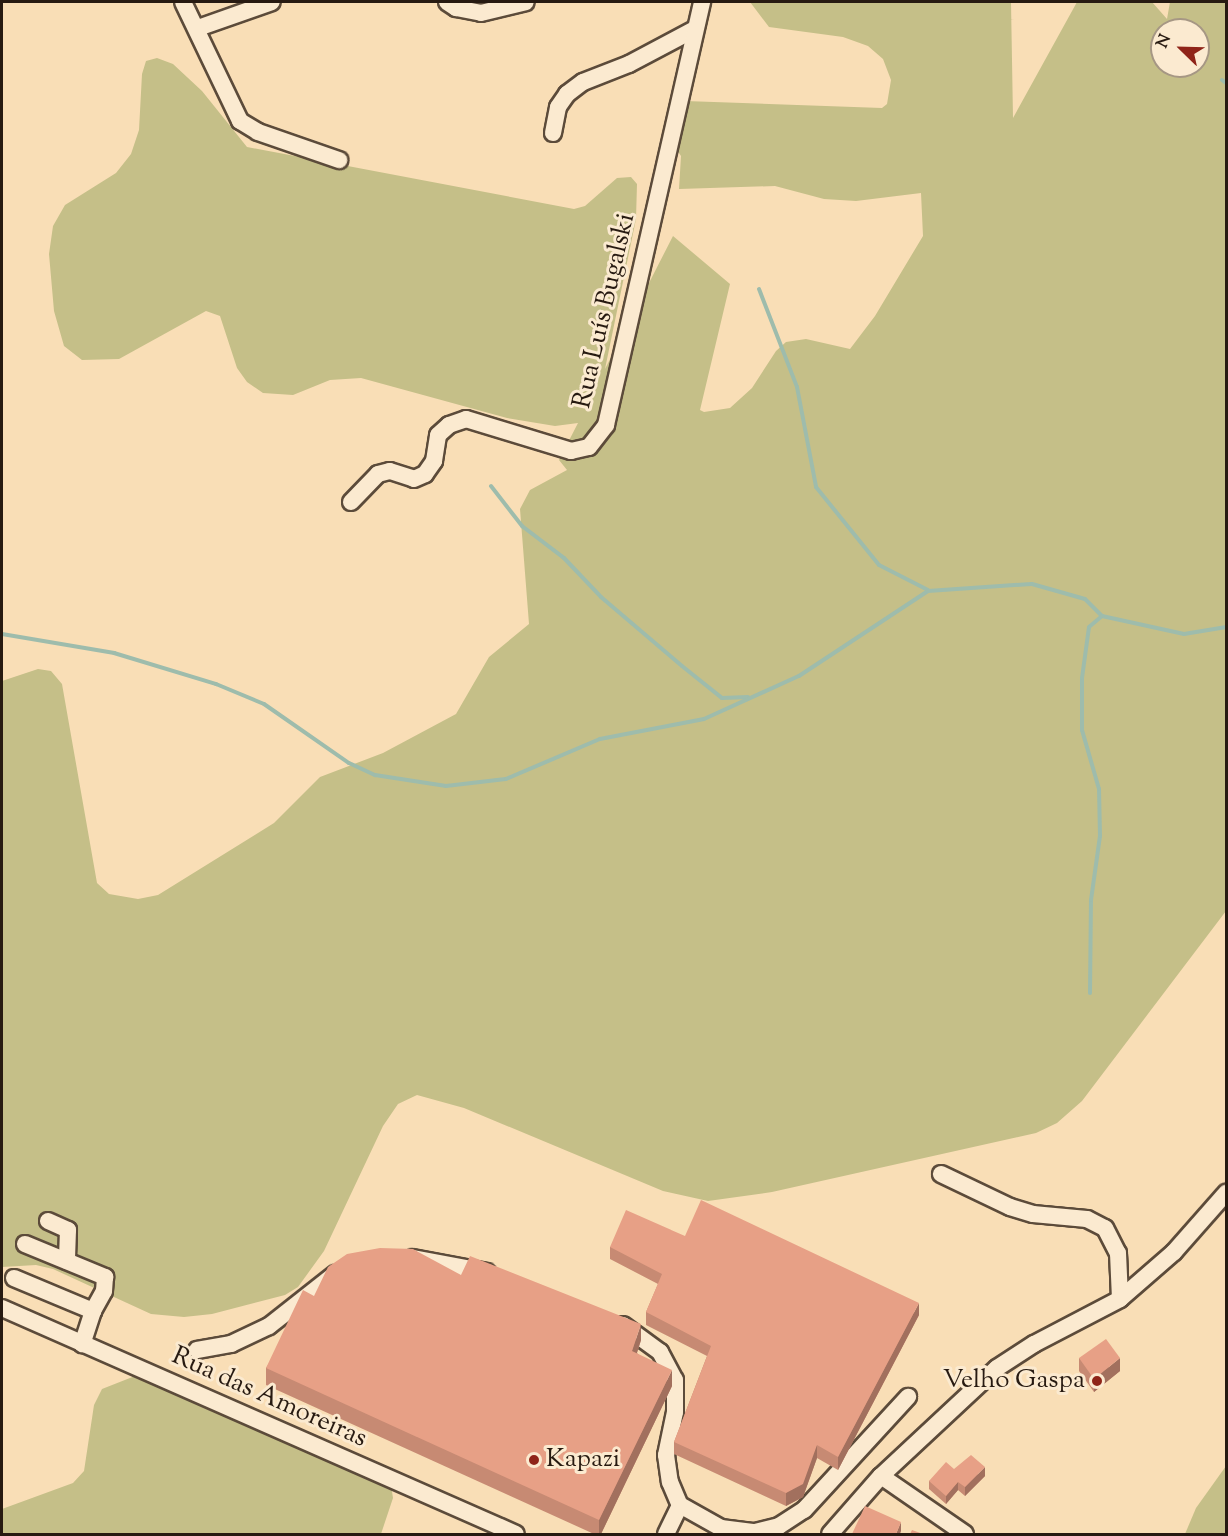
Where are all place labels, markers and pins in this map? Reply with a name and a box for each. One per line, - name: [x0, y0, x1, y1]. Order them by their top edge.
- place label: Velho Gaspa: [943, 1365, 1085, 1397]
- marker: Velho Gaspa: [1090, 1374, 1104, 1388]
- place label: Kapazi: [546, 1444, 620, 1476]
- marker: Kapazi: [527, 1453, 541, 1467]

